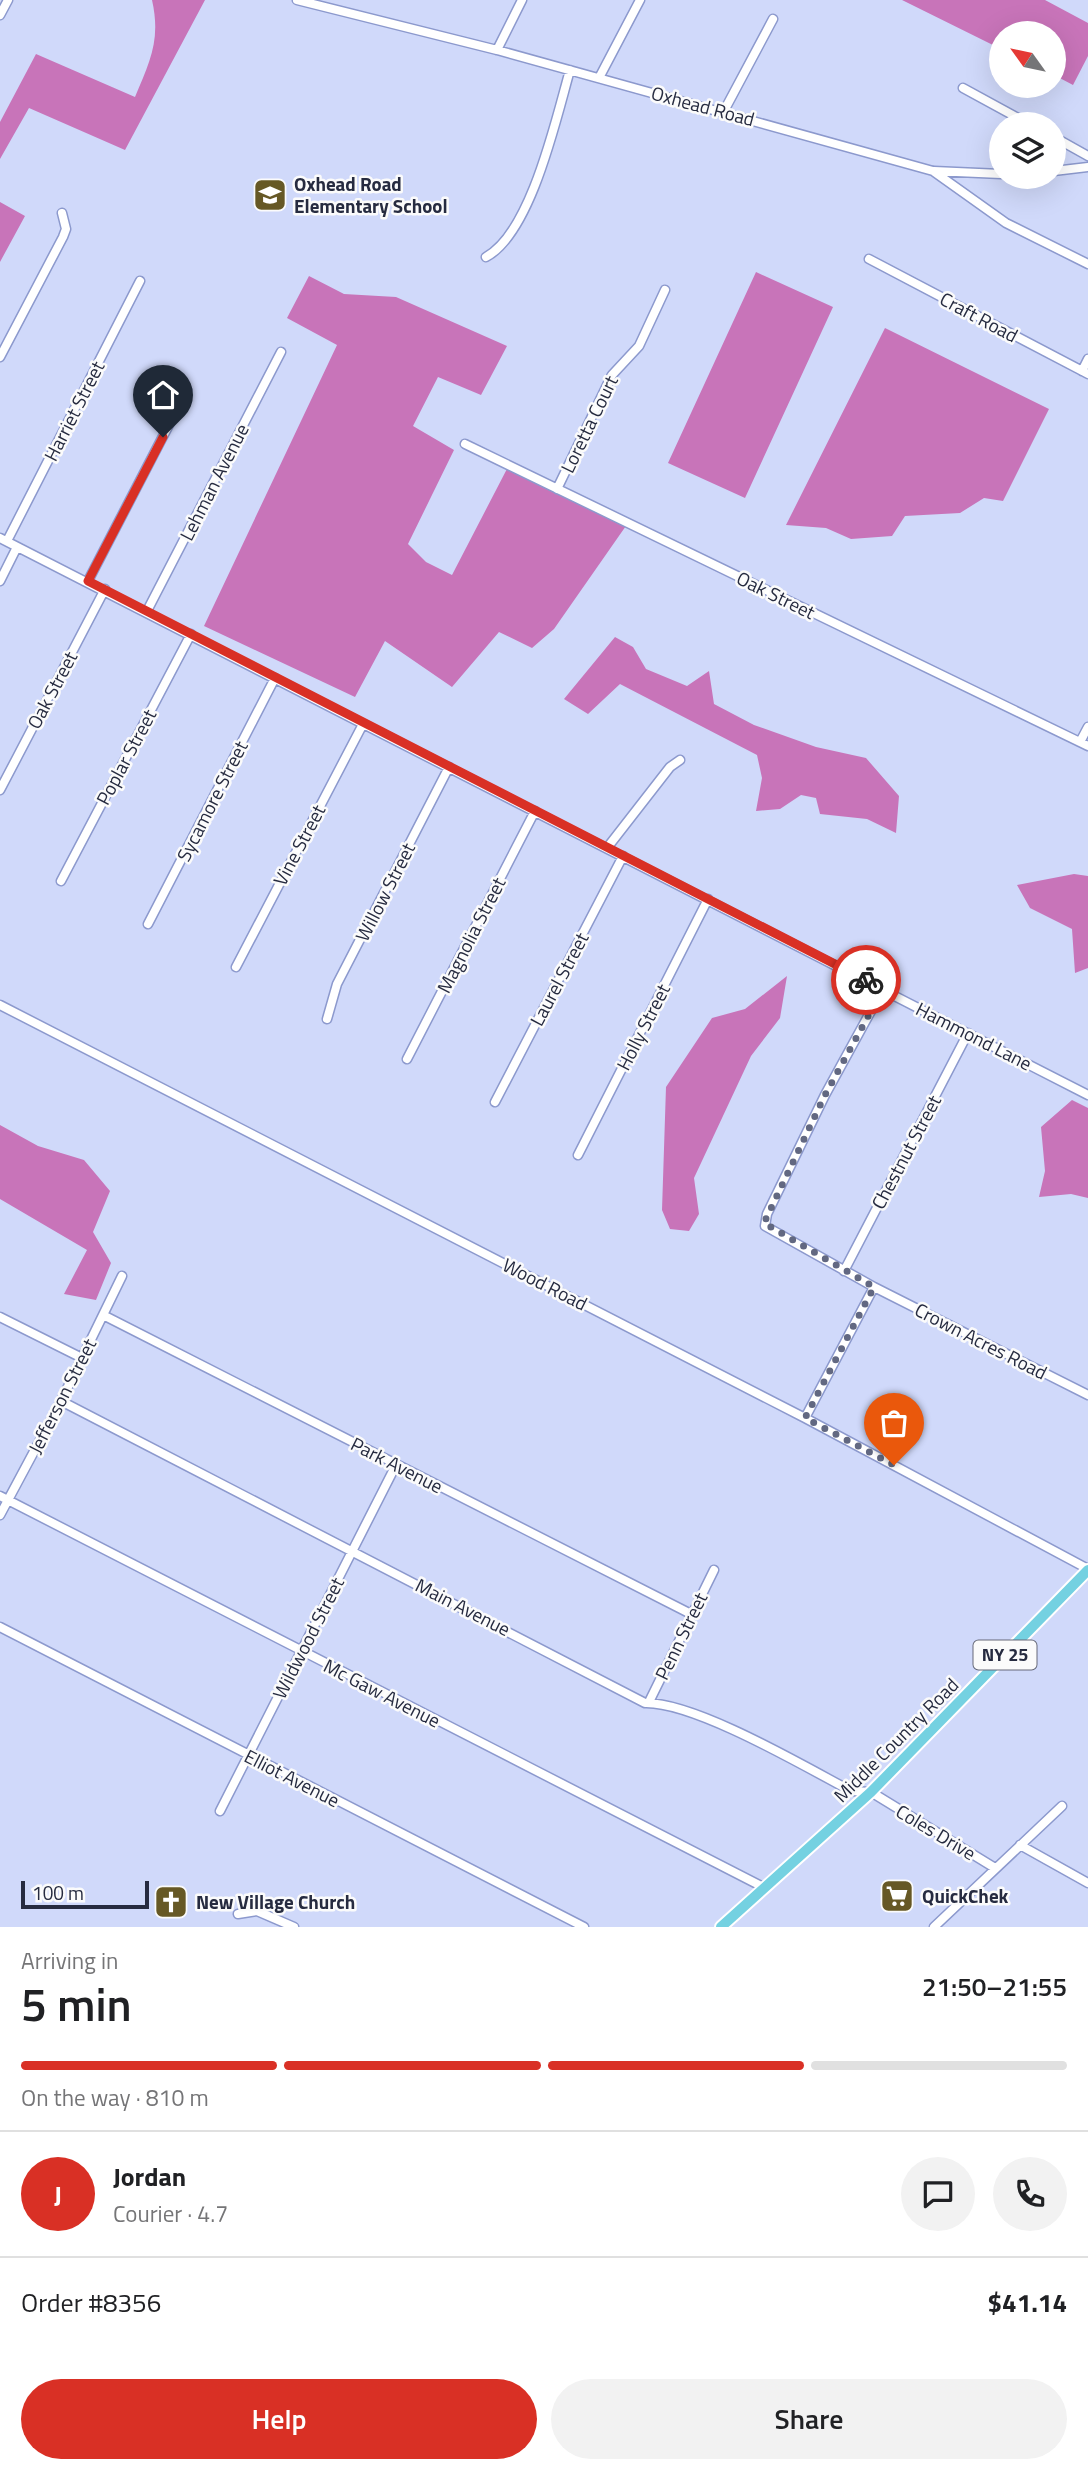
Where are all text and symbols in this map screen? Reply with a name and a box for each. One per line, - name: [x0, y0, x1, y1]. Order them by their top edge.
- north arrow: [989, 21, 1066, 98]
- map controls: [989, 21, 1066, 189]
- street label: Oxhead Road: [648, 78, 758, 133]
- button: layers: [989, 112, 1066, 189]
- place label: Oxhead Road Elementary School: [294, 169, 448, 220]
- school or university icon: Oxhead Road Elementary School: [251, 176, 289, 214]
- street label: Craft Road: [935, 284, 1023, 349]
- street label: Harriet Street: [36, 355, 111, 466]
- pin: [133, 365, 193, 437]
- street label: Loretta Court: [552, 370, 625, 478]
- icon: home: [144, 376, 182, 414]
- street label: Lehman Avenue: [172, 418, 256, 545]
- street label: Oak Street: [732, 563, 821, 626]
- street label: Oak Street: [19, 645, 84, 734]
- street label: Poplar Street: [88, 703, 163, 810]
- street label: Sycamore Street: [169, 735, 255, 866]
- street label: Vine Street: [265, 799, 332, 891]
- street label: Willow Street: [347, 837, 422, 946]
- street label: Magnolia Street: [429, 871, 512, 998]
- street label: Laurel Street: [522, 927, 596, 1031]
- courier: [831, 945, 901, 1015]
- icon: bike: [847, 961, 885, 999]
- street label: Holly Street: [608, 978, 677, 1075]
- street label: Hammond Lane: [911, 994, 1037, 1077]
- street label: Chestnut Street: [863, 1089, 948, 1214]
- street label: Wood Road: [498, 1250, 593, 1317]
- street label: Crown Acres Road: [910, 1295, 1052, 1386]
- street label: Jefferson Street: [20, 1333, 103, 1458]
- pin: [864, 1393, 924, 1465]
- icon: bag: [875, 1404, 913, 1442]
- street label: Park Avenue: [346, 1429, 448, 1500]
- street label: Main Avenue: [411, 1570, 516, 1643]
- street label: Wildwood Street: [264, 1572, 351, 1704]
- street label: Penn Street: [647, 1587, 714, 1685]
- road number: NY 25: [974, 1640, 1036, 1670]
- street label: Mc Gaw Avenue: [319, 1651, 446, 1734]
- street label: Middle Country Road: [827, 1671, 965, 1809]
- street label: Elliot Avenue: [239, 1741, 345, 1814]
- street label: Coles Drive: [891, 1796, 982, 1867]
- supermarket icon: QuickChek: [878, 1877, 916, 1915]
- scale bar: [21, 1878, 149, 1910]
- text: 100 m: [32, 1878, 84, 1907]
- place label: QuickChek: [922, 1881, 1009, 1910]
- church icon: New Village Church: [152, 1883, 190, 1921]
- place label: New Village Church: [196, 1887, 355, 1916]
- text: Arriving in: [21, 1943, 118, 1978]
- text: 21:50–21:55: [922, 1967, 1067, 2006]
- text: 5 min: [21, 1969, 132, 2039]
- text: On the way · 810 m: [21, 2080, 209, 2115]
- text: Jordan: [113, 2157, 186, 2196]
- button: chat: [901, 2157, 975, 2231]
- button: phone: [993, 2157, 1067, 2231]
- text: J: [54, 2175, 62, 2214]
- text: Courier · 4.7: [113, 2196, 228, 2231]
- text: Order #8356: [21, 2283, 161, 2322]
- text: $41.14: [988, 2283, 1067, 2322]
- button: Help: [21, 2379, 537, 2459]
- button: Share: [551, 2379, 1067, 2459]

